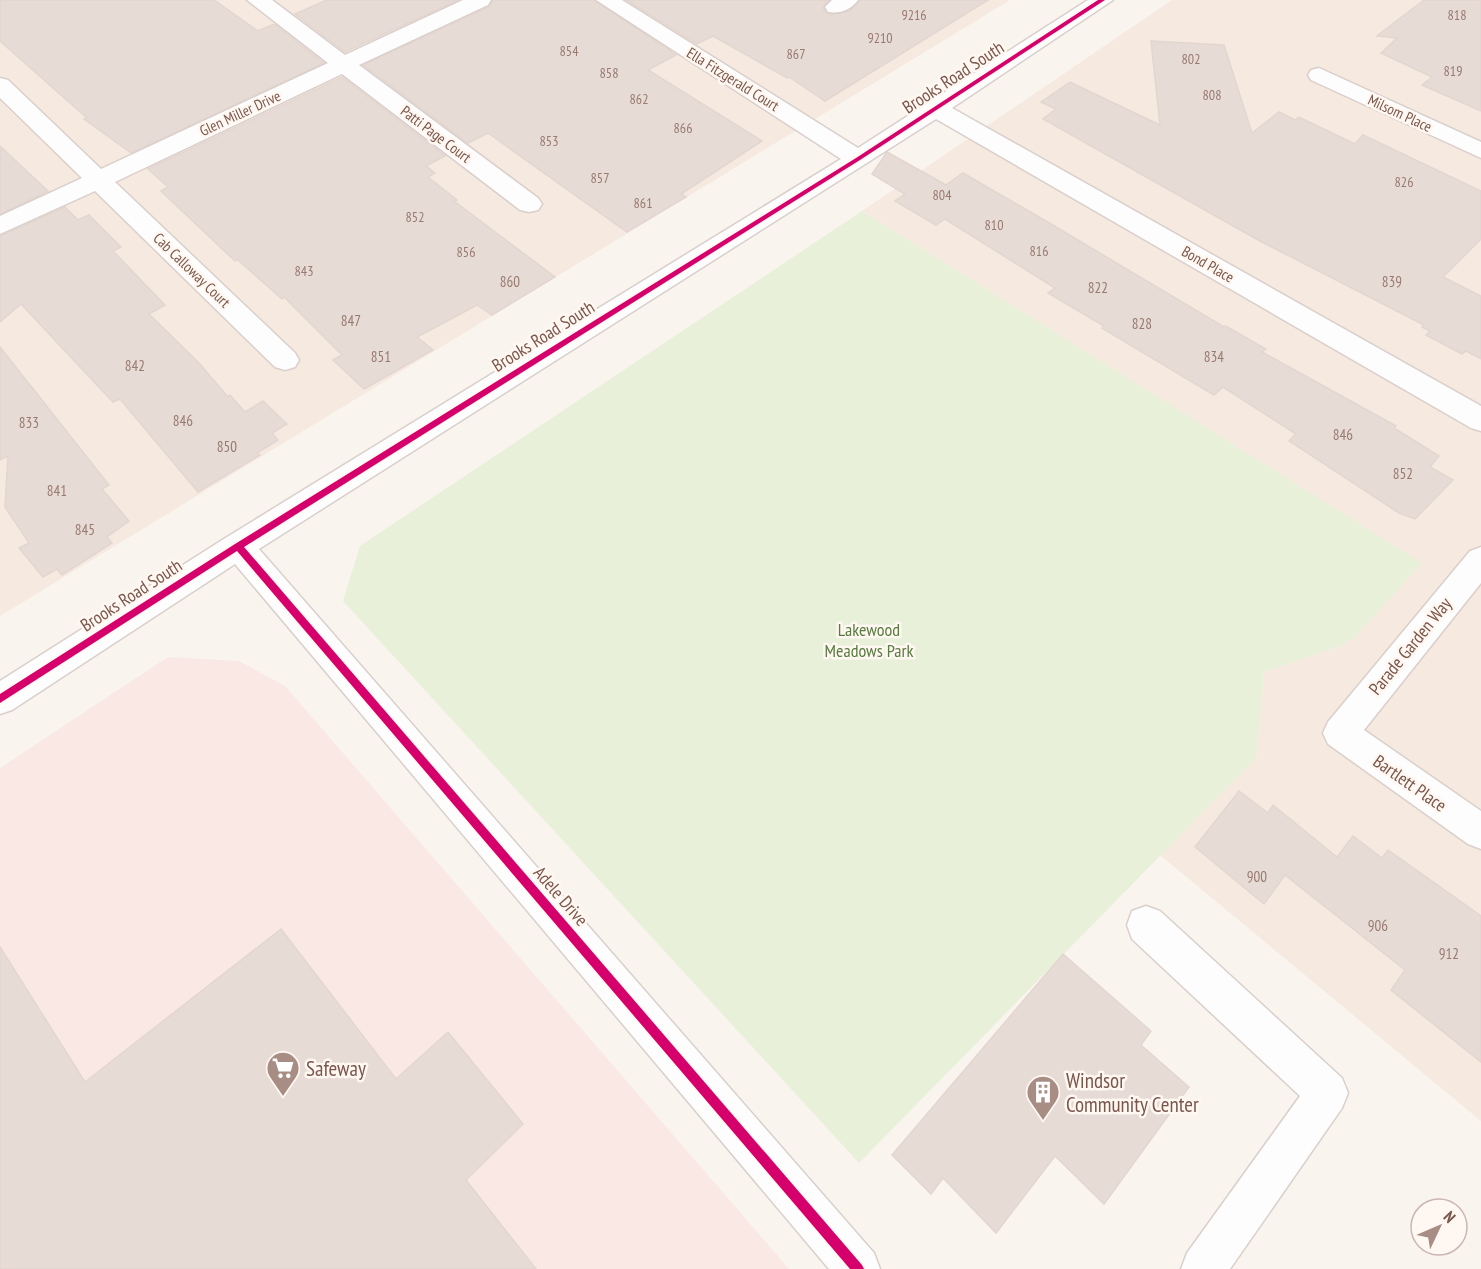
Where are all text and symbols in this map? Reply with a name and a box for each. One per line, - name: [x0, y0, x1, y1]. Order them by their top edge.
- house number: 9216: [901, 6, 927, 24]
- house number: 818: [1448, 6, 1466, 24]
- house number: 9210: [867, 29, 893, 47]
- street label: Brooks Road South: [898, 36, 1008, 118]
- house number: 854: [560, 42, 579, 60]
- street label: Ella Fitzgerald Court: [683, 43, 783, 115]
- house number: 867: [787, 45, 805, 63]
- house number: 802: [1182, 50, 1200, 68]
- house number: 819: [1444, 62, 1462, 80]
- house number: 858: [600, 64, 618, 82]
- street label: Glen Miller Drive: [196, 86, 284, 140]
- house number: 808: [1203, 86, 1221, 104]
- house number: 862: [630, 90, 648, 108]
- street label: Milsom Place: [1365, 90, 1435, 136]
- street label: Patti Page Court: [397, 101, 475, 167]
- house number: 866: [674, 119, 692, 137]
- house number: 853: [540, 132, 558, 150]
- house number: 857: [591, 169, 609, 187]
- house number: 826: [1395, 173, 1413, 191]
- house number: 804: [933, 186, 952, 204]
- house number: 861: [634, 194, 652, 212]
- house number: 852: [406, 208, 424, 226]
- house number: 810: [985, 216, 1003, 234]
- street label: Cab Calloway Court: [150, 229, 234, 311]
- street label: Bond Place: [1178, 241, 1238, 287]
- house number: 816: [1030, 242, 1048, 260]
- house number: 856: [457, 243, 475, 261]
- house number: 843: [295, 262, 313, 280]
- house number: 860: [500, 272, 520, 291]
- house number: 839: [1382, 272, 1402, 291]
- house number: 822: [1088, 278, 1108, 297]
- street label: Brooks Road South: [487, 295, 599, 377]
- house number: 847: [341, 311, 361, 330]
- house number: 828: [1132, 314, 1152, 333]
- house number: 851: [371, 347, 391, 366]
- house number: 834: [1204, 347, 1224, 366]
- house number: 842: [125, 356, 145, 375]
- house number: 846: [173, 411, 193, 430]
- house number: 833: [19, 413, 39, 432]
- house number: 846: [1333, 425, 1353, 444]
- house number: 850: [217, 437, 237, 456]
- house number: 852: [1393, 464, 1413, 483]
- house number: 841: [47, 481, 67, 500]
- house number: 845: [75, 520, 95, 539]
- street label: Brooks Road South: [76, 554, 186, 636]
- street label: Parade Garden Way: [1364, 592, 1457, 700]
- park label: Lakewood Meadows Park: [825, 618, 913, 662]
- street label: Bartlett Place: [1369, 749, 1451, 817]
- street label: Adele Drive: [529, 861, 593, 931]
- house number: 900: [1247, 867, 1267, 886]
- house number: 906: [1368, 916, 1388, 935]
- house number: 912: [1439, 944, 1459, 963]
- supermarket icon: Safeway: [265, 1050, 301, 1097]
- place label: Safeway: [306, 1055, 366, 1082]
- place label: Windsor Community Center: [1066, 1067, 1199, 1118]
- building icon: Windsor Community Center: [1025, 1074, 1061, 1121]
- north arrow: [1409, 1197, 1469, 1257]
- text: N: [1440, 1207, 1460, 1227]

